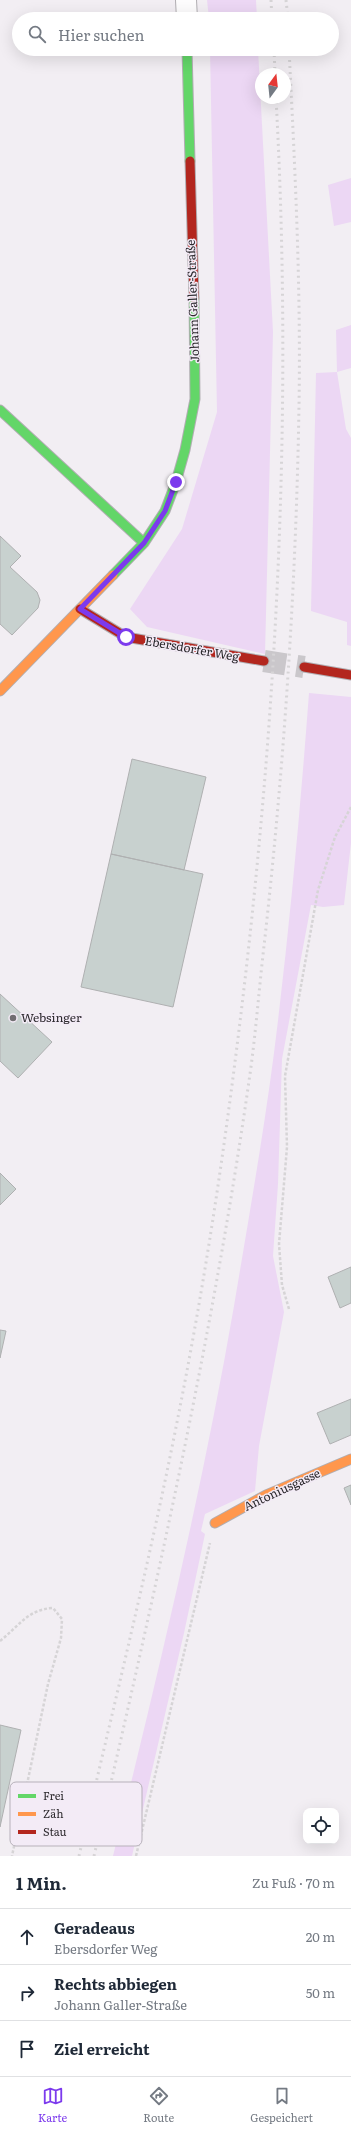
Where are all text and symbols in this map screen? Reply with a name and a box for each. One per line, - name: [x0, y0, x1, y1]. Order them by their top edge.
- search box: [12, 12, 339, 56]
- icon: search: [26, 23, 48, 45]
- text: Hier suchen: [58, 23, 144, 46]
- north arrow: [255, 68, 291, 104]
- street label: Johann Galler-Straße: [181, 239, 203, 363]
- route end: [167, 473, 185, 491]
- route start: [117, 628, 135, 646]
- street label: Ebersdorfer Weg: [144, 631, 241, 665]
- place label: Websinger: [21, 1008, 82, 1026]
- marker: Websinger: [8, 1013, 18, 1023]
- street label: Antoniusgasse: [240, 1463, 323, 1515]
- legend: [10, 1782, 142, 1846]
- text: Frei: [43, 1787, 64, 1803]
- text: Zäh: [43, 1805, 63, 1821]
- map controls: [303, 1808, 339, 1844]
- button: locate: [303, 1808, 339, 1844]
- text: Stau: [43, 1823, 66, 1839]
- text: 1 Min.: [16, 1870, 67, 1895]
- text: Zu Fuß · 70 m: [252, 1873, 335, 1892]
- text: Geradeaus: [54, 1916, 135, 1939]
- icon: ahead: [16, 1926, 38, 1948]
- text: 20 m: [306, 1927, 335, 1946]
- text: Ebersdorfer Weg: [54, 1939, 157, 1958]
- text: Rechts abbiegen: [54, 1972, 177, 1995]
- icon: right: [16, 1982, 38, 2004]
- text: 50 m: [306, 1983, 335, 2002]
- text: Johann Galler-Straße: [54, 1995, 187, 2014]
- text: Ziel erreicht: [54, 2037, 149, 2060]
- icon: arrive: [16, 2038, 38, 2060]
- tab: Karte: [38, 2085, 67, 2125]
- tab: Route: [143, 2085, 174, 2125]
- tab: Gespeichert: [250, 2085, 313, 2125]

